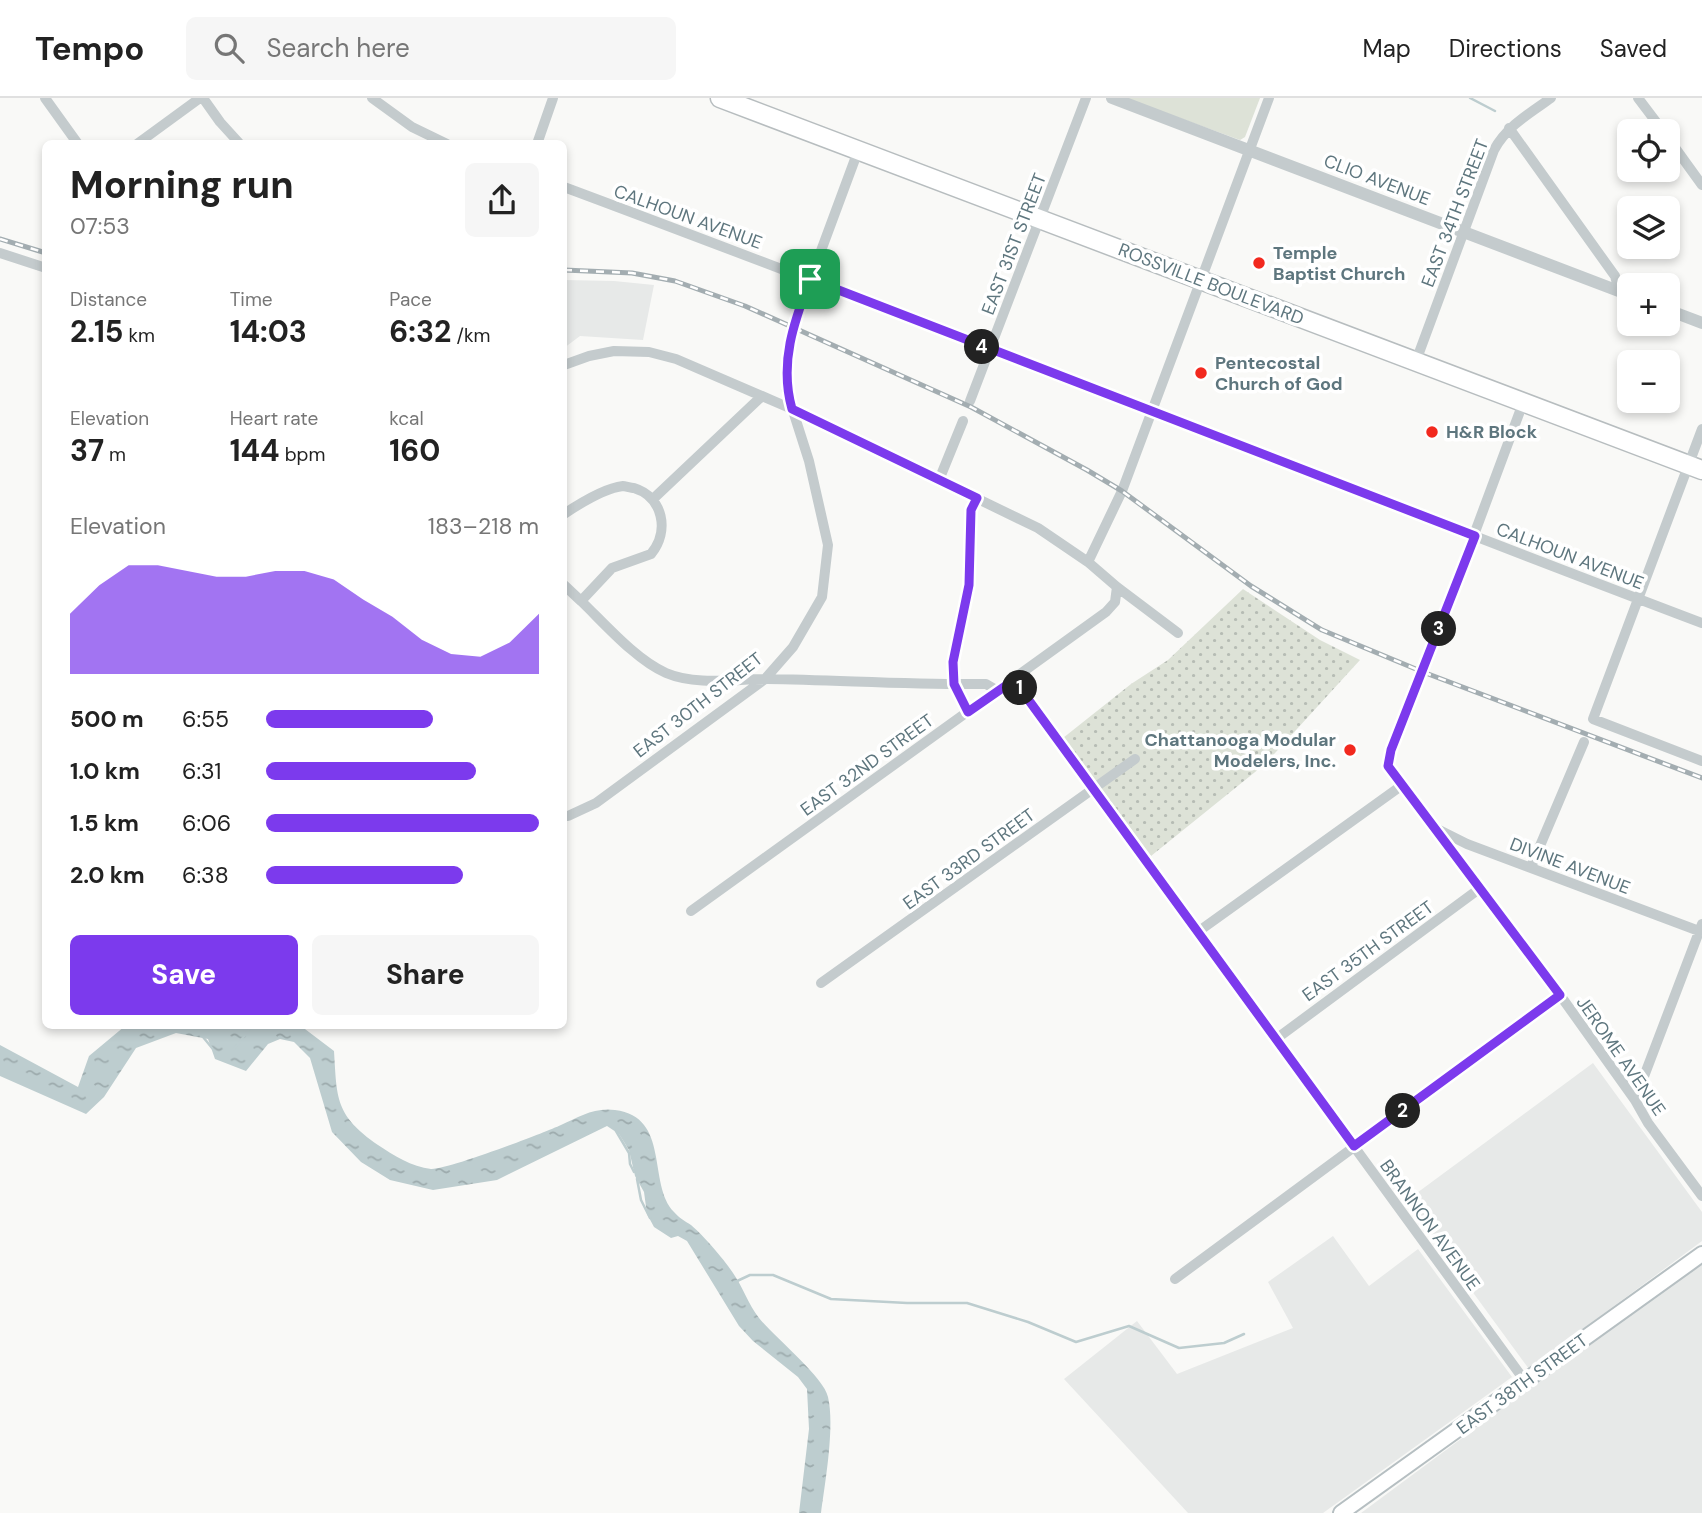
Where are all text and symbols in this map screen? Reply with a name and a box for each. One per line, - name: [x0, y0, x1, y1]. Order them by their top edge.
- search box: [186, 17, 676, 80]
- text: Tempo: [35, 27, 144, 70]
- icon: search: [210, 29, 248, 67]
- text: Search here: [266, 31, 410, 65]
- text: Map: [1363, 33, 1411, 64]
- text: Directions: [1449, 33, 1562, 64]
- text: Saved: [1600, 33, 1667, 64]
- map controls: [1617, 119, 1680, 413]
- button: locate: [1617, 119, 1680, 182]
- street label: EAST 34TH STREET: [1416, 136, 1494, 290]
- street label: CLIO AVENUE: [1320, 149, 1434, 211]
- text: Morning run: [70, 160, 294, 210]
- button: share: [465, 163, 539, 237]
- street label: EAST 31ST STREET: [976, 170, 1052, 318]
- street label: CALHOUN AVENUE: [611, 179, 765, 255]
- button: layers: [1617, 196, 1680, 259]
- text: 07:53: [70, 211, 130, 241]
- street label: ROSSVILLE BOULEVARD: [1115, 238, 1307, 330]
- place label: Temple Baptist Church: [1273, 241, 1405, 286]
- pin: [780, 249, 840, 309]
- marker: Temple Baptist Church: [1251, 255, 1267, 271]
- icon: arrive: [791, 260, 829, 298]
- button: +: [1617, 273, 1680, 336]
- text: Distance: [70, 287, 147, 312]
- text: Time: [230, 287, 273, 312]
- text: Pace: [389, 287, 432, 312]
- text: 2.15: [70, 312, 123, 351]
- text: 14:03: [230, 312, 307, 351]
- text: 6:32: [389, 312, 451, 351]
- text: km: [123, 323, 155, 348]
- text: /km: [451, 323, 490, 348]
- pin: 4: [964, 330, 1000, 364]
- text: 4: [975, 334, 988, 359]
- button: −: [1617, 350, 1680, 413]
- place label: Pentecostal Church of God: [1215, 351, 1343, 396]
- marker: Pentecostal Church of God: [1193, 365, 1209, 381]
- text: Elevation: [70, 406, 149, 431]
- text: Heart rate: [230, 406, 318, 431]
- text: kcal: [389, 406, 424, 431]
- place label: H&R Block: [1446, 420, 1538, 444]
- marker: H&R Block: [1424, 424, 1440, 440]
- text: 37: [70, 431, 104, 470]
- text: 144: [230, 431, 280, 470]
- text: 160: [389, 431, 440, 470]
- text: m: [104, 442, 126, 467]
- text: bpm: [280, 442, 325, 467]
- text: Elevation: [70, 511, 166, 541]
- text: 183–218 m: [428, 511, 539, 541]
- street label: CALHOUN AVENUE: [1493, 517, 1647, 595]
- pin: 3: [1422, 612, 1456, 646]
- text: 3: [1433, 616, 1444, 641]
- street label: EAST 30TH STREET: [628, 647, 768, 763]
- pin: 1: [1002, 670, 1038, 706]
- text: 1: [1016, 675, 1023, 700]
- text: 500 m: [70, 704, 144, 734]
- text: 6:55: [182, 704, 229, 734]
- street label: EAST 32ND STREET: [796, 709, 938, 821]
- place label: Chattanooga Modular Modelers, Inc.: [1144, 728, 1336, 773]
- marker: Chattanooga Modular Modelers, Inc.: [1342, 742, 1358, 758]
- text: 1.0 km: [70, 756, 140, 786]
- text: 6:31: [182, 756, 221, 786]
- street label: EAST 33RD STREET: [898, 803, 1040, 915]
- text: 1.5 km: [70, 808, 139, 838]
- text: 6:06: [182, 808, 231, 838]
- street label: DIVINE AVENUE: [1506, 832, 1634, 900]
- text: 2.0 km: [70, 860, 145, 890]
- text: 6:38: [182, 860, 229, 890]
- street label: EAST 35TH STREET: [1297, 895, 1439, 1007]
- button: Save: [70, 935, 298, 1015]
- button: Share: [312, 935, 539, 1015]
- street label: JEROME AVENUE: [1571, 991, 1671, 1121]
- pin: 2: [1386, 1094, 1420, 1128]
- text: 2: [1397, 1098, 1408, 1123]
- street label: BRANNON AVENUE: [1374, 1155, 1486, 1295]
- street label: EAST 38TH STREET: [1452, 1328, 1592, 1440]

